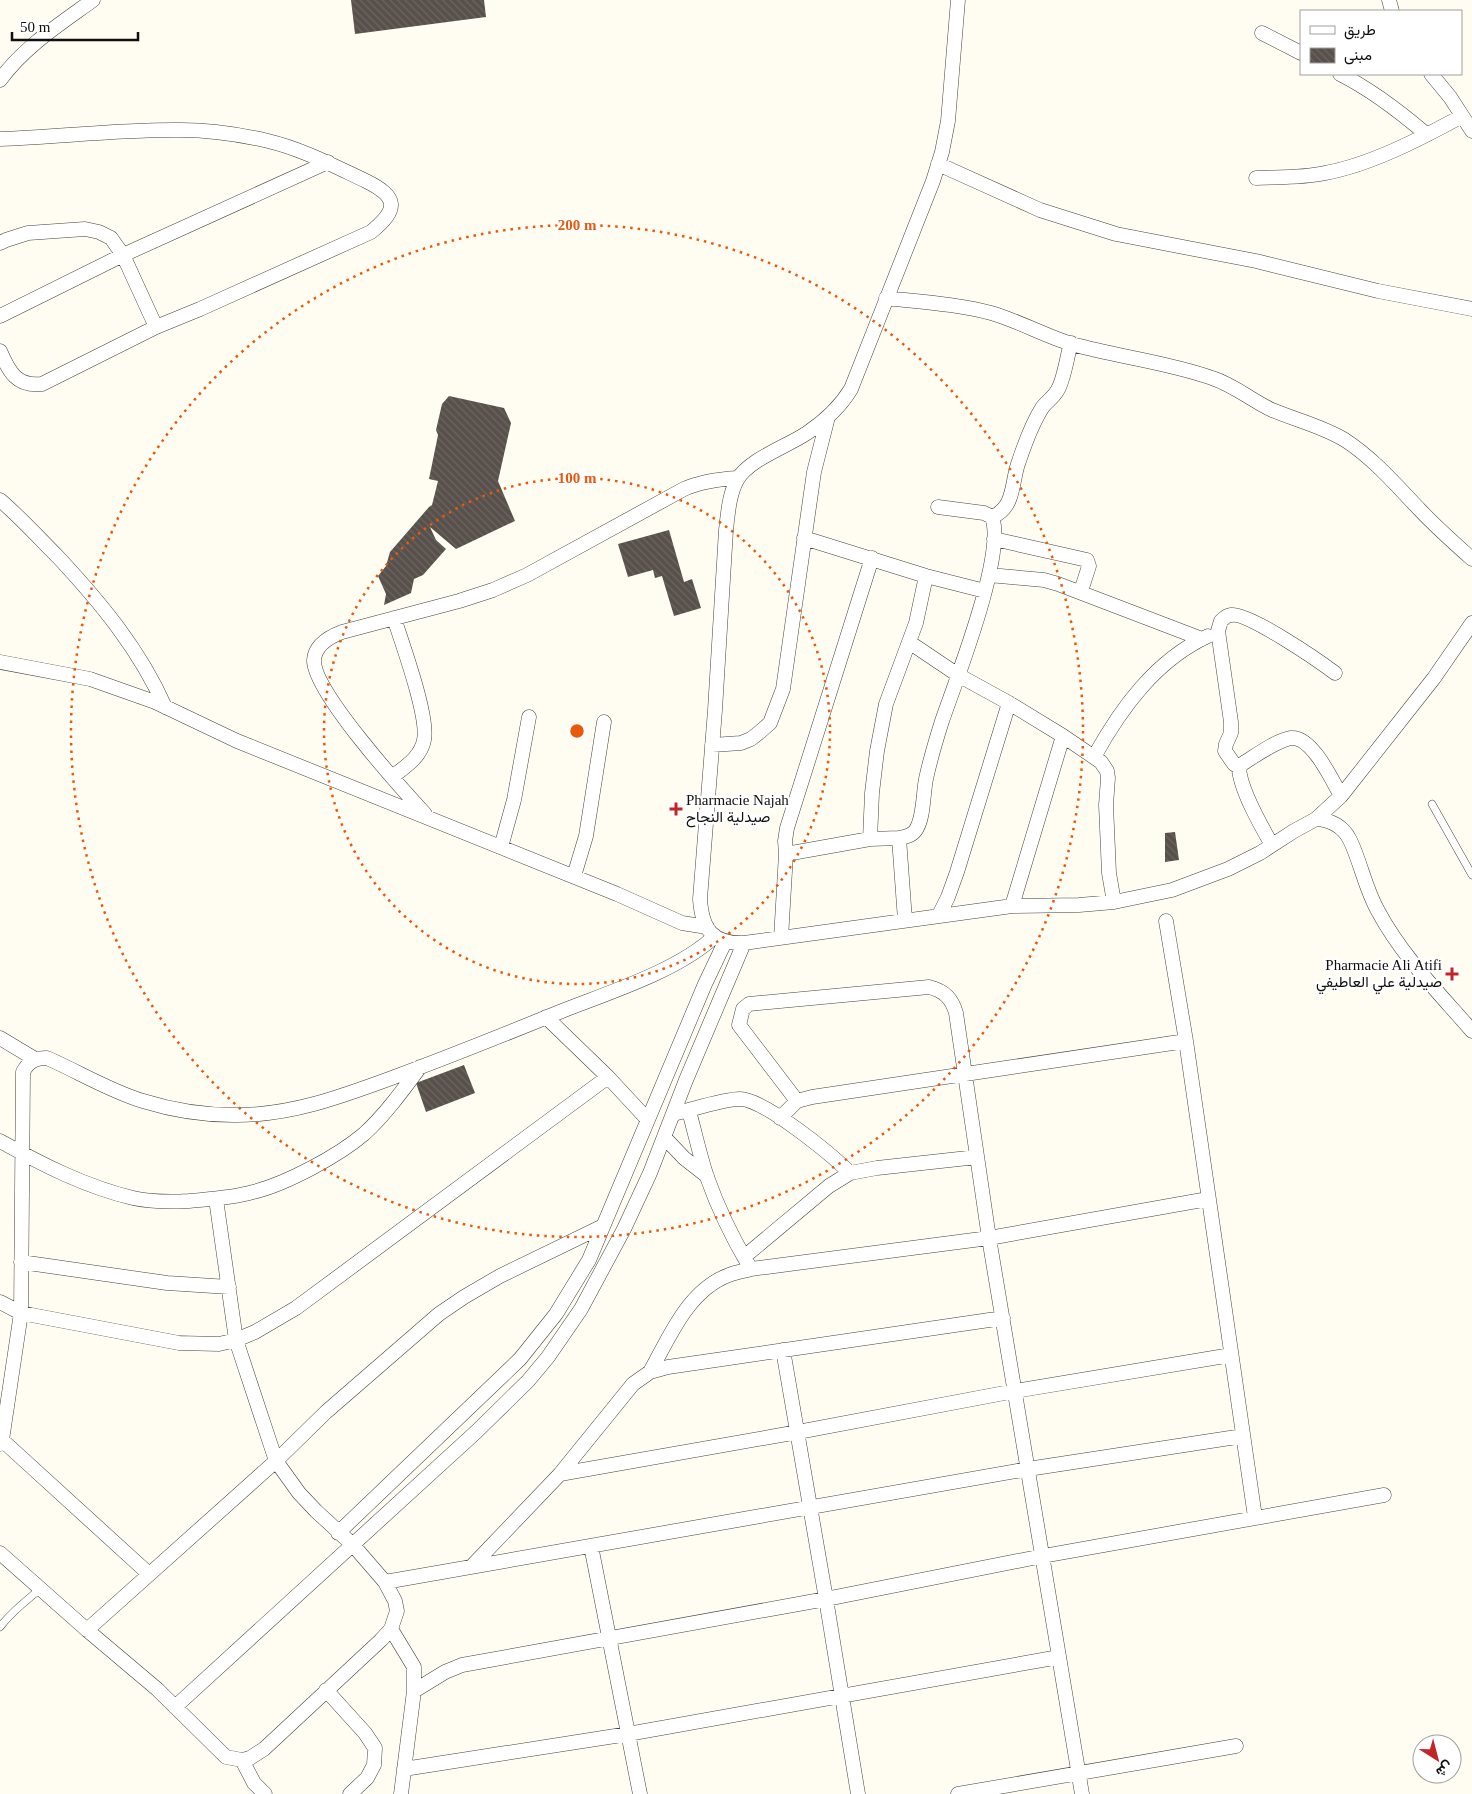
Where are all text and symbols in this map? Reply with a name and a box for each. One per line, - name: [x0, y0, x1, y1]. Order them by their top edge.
- scale bar: [12, 10, 139, 42]
- legend: [1300, 10, 1462, 75]
- text: 50 m: [20, 19, 51, 35]
- text: طريق: [1344, 22, 1376, 40]
- text: مبنى: [1344, 47, 1372, 65]
- text: 200 m: [558, 217, 597, 233]
- text: 100 m: [558, 470, 597, 486]
- centre of rings: [568, 722, 586, 740]
- place label: Pharmacie Najah صيدلية النجاح: [686, 792, 789, 828]
- marker: Pharmacie Najah صيدلية النجاح: [670, 803, 682, 815]
- place label: Pharmacie Ali Atifi صيدلية علي العاطيفي: [1316, 957, 1442, 995]
- marker: Pharmacie Ali Atifi صيدلية علي العاطيفي: [1446, 968, 1458, 980]
- north arrow: [1412, 1734, 1462, 1784]
- text: ش: [1432, 1757, 1456, 1780]

